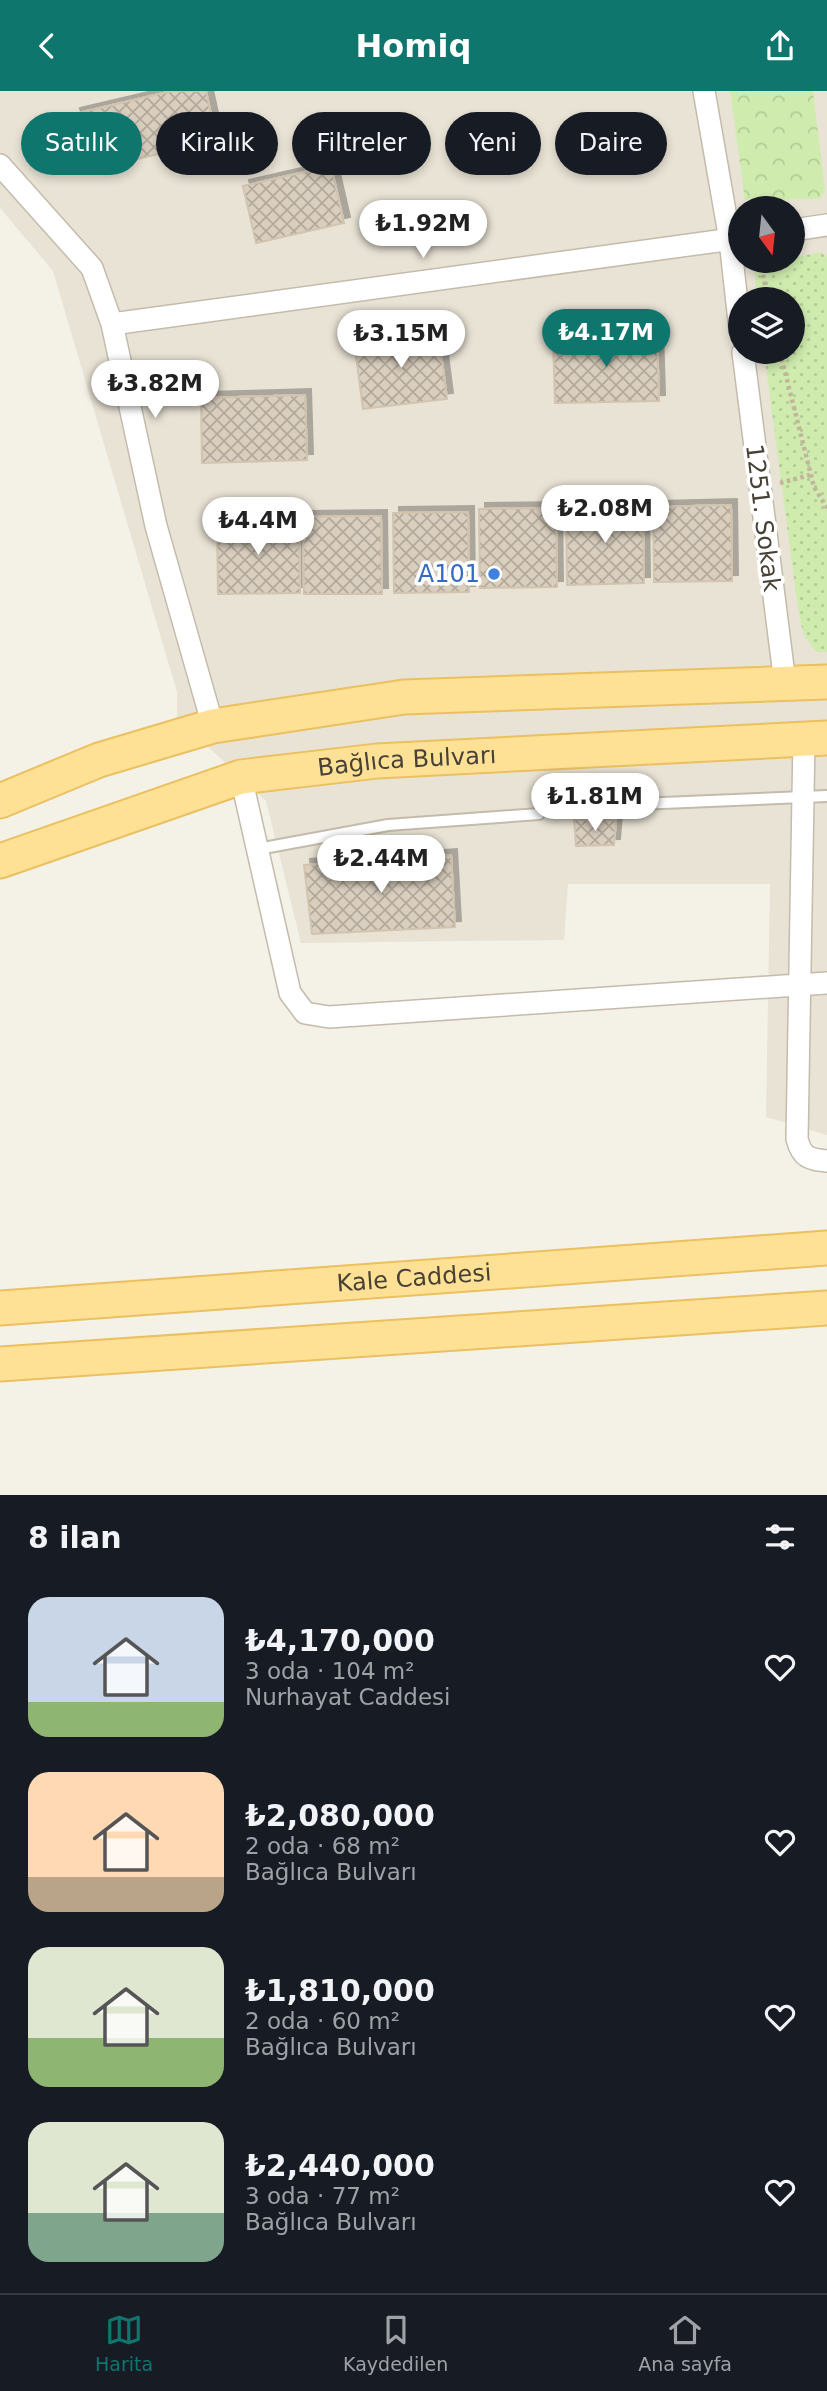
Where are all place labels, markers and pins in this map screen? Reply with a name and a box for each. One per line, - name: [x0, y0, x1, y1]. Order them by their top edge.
- pin: ₺1.92M: [366, 201, 480, 260]
- pin: ₺4.17M: [549, 309, 663, 369]
- pin: ₺3.15M: [344, 310, 458, 370]
- pin: ₺3.82M: [98, 361, 212, 420]
- pin: ₺2.08M: [548, 485, 662, 545]
- pin: ₺4.4M: [209, 497, 307, 557]
- place label: A101: [418, 560, 480, 588]
- marker: A101: [486, 566, 502, 582]
- pin: ₺1.81M: [538, 773, 652, 833]
- pin: ₺2.44M: [324, 835, 438, 895]

